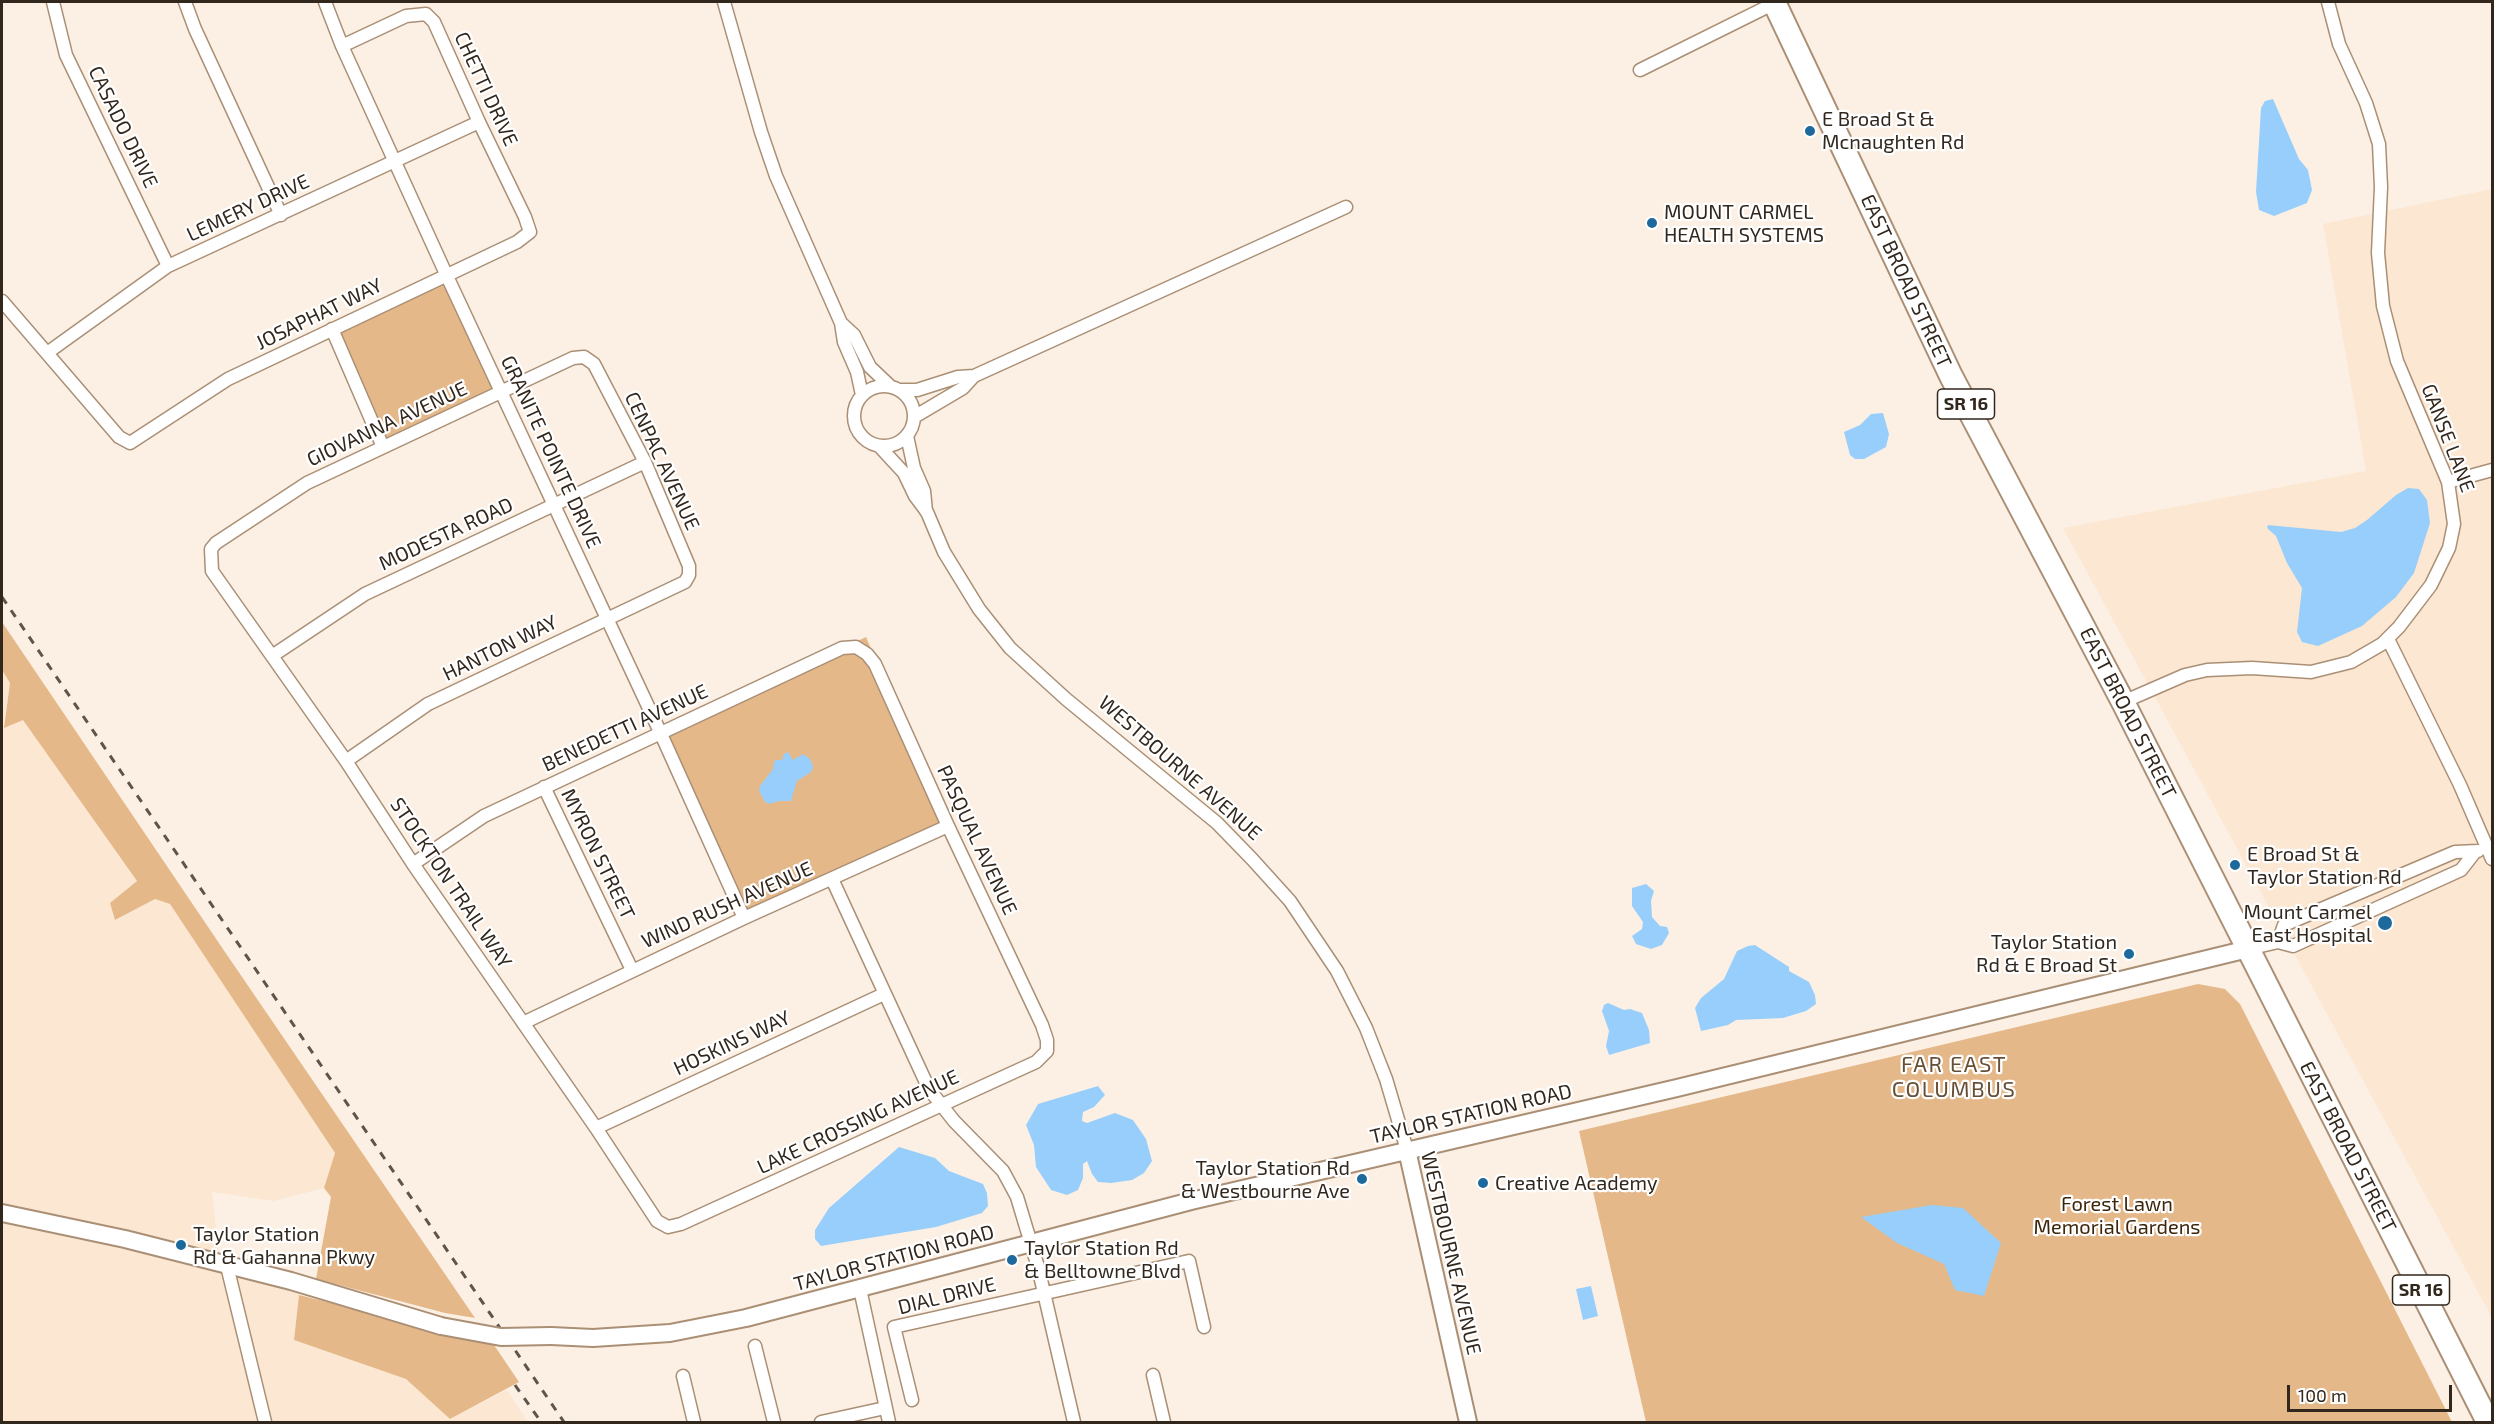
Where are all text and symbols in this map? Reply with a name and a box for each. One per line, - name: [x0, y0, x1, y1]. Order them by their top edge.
- street label: CHETTI DRIVE: [449, 28, 523, 150]
- street label: CASADO DRIVE: [83, 62, 163, 192]
- place label: E Broad St & Mcnaughten Rd: [1822, 107, 1964, 154]
- marker: E Broad St & Mcnaughten Rd: [1803, 124, 1817, 138]
- street label: LEMERY DRIVE: [183, 169, 313, 247]
- street label: EAST BROAD STREET: [1855, 191, 1957, 371]
- place label: MOUNT CARMEL HEALTH SYSTEMS: [1664, 200, 1824, 247]
- marker: MOUNT CARMEL HEALTH SYSTEMS: [1645, 216, 1659, 230]
- street label: JOSAPHAT WAY: [252, 273, 386, 355]
- street label: GRANITE POINTE DRIVE: [496, 352, 606, 552]
- street label: GIOVANNA AVENUE: [303, 376, 471, 472]
- street label: GANSE LANE: [2416, 380, 2480, 496]
- street label: CENPAC AVENUE: [619, 388, 705, 534]
- road number: SR 16: [1938, 389, 1994, 419]
- street label: MODESTA ROAD: [375, 492, 517, 576]
- street label: HANTON WAY: [439, 610, 561, 686]
- street label: EAST BROAD STREET: [2075, 624, 2181, 802]
- street label: BENEDETTI AVENUE: [538, 679, 712, 777]
- street label: WESTBOURNE AVENUE: [1094, 691, 1266, 845]
- street label: PASQUAL AVENUE: [932, 761, 1022, 919]
- street label: MYRON STREET: [556, 785, 640, 923]
- street label: STOCKTON TRAIL WAY: [385, 793, 517, 973]
- place label: E Broad St & Taylor Station Rd: [2247, 842, 2402, 889]
- street label: WIND RUSH AVENUE: [638, 857, 816, 953]
- marker: E Broad St & Taylor Station Rd: [2228, 858, 2242, 872]
- place label: Mount Carmel East Hospital: [2243, 900, 2372, 947]
- marker: Mount Carmel East Hospital: [2376, 914, 2394, 932]
- place label: Taylor Station Rd & E Broad St: [1976, 930, 2117, 977]
- marker: Taylor Station Rd & E Broad St: [2122, 947, 2136, 961]
- street label: HOSKINS WAY: [670, 1005, 794, 1081]
- district label: FAR EAST COLUMBUS: [1892, 1052, 2016, 1104]
- street label: EAST BROAD STREET: [2295, 1058, 2401, 1236]
- street label: LAKE CROSSING AVENUE: [753, 1065, 963, 1179]
- street label: TAYLOR STATION ROAD: [1368, 1079, 1574, 1149]
- street label: WESTBOURNE AVENUE: [1416, 1149, 1486, 1357]
- place label: Taylor Station Rd & Westbourne Ave: [1181, 1156, 1350, 1203]
- place label: Creative Academy: [1495, 1171, 1658, 1195]
- marker: Taylor Station Rd & Westbourne Ave: [1355, 1172, 1369, 1186]
- marker: Creative Academy: [1476, 1176, 1490, 1190]
- park label: Forest Lawn Memorial Gardens: [2034, 1192, 2200, 1239]
- street label: TAYLOR STATION ROAD: [791, 1220, 997, 1296]
- place label: Taylor Station Rd & Gahanna Pkwy: [193, 1222, 375, 1269]
- place label: Taylor Station Rd & Belltowne Blvd: [1024, 1236, 1181, 1283]
- marker: Taylor Station Rd & Gahanna Pkwy: [174, 1238, 188, 1252]
- marker: Taylor Station Rd & Belltowne Blvd: [1005, 1253, 1019, 1267]
- street label: DIAL DRIVE: [896, 1272, 998, 1320]
- road number: SR 16: [2392, 1275, 2450, 1305]
- scale bar: [2290, 1373, 2455, 1411]
- text: 100 m: [2298, 1384, 2347, 1406]

